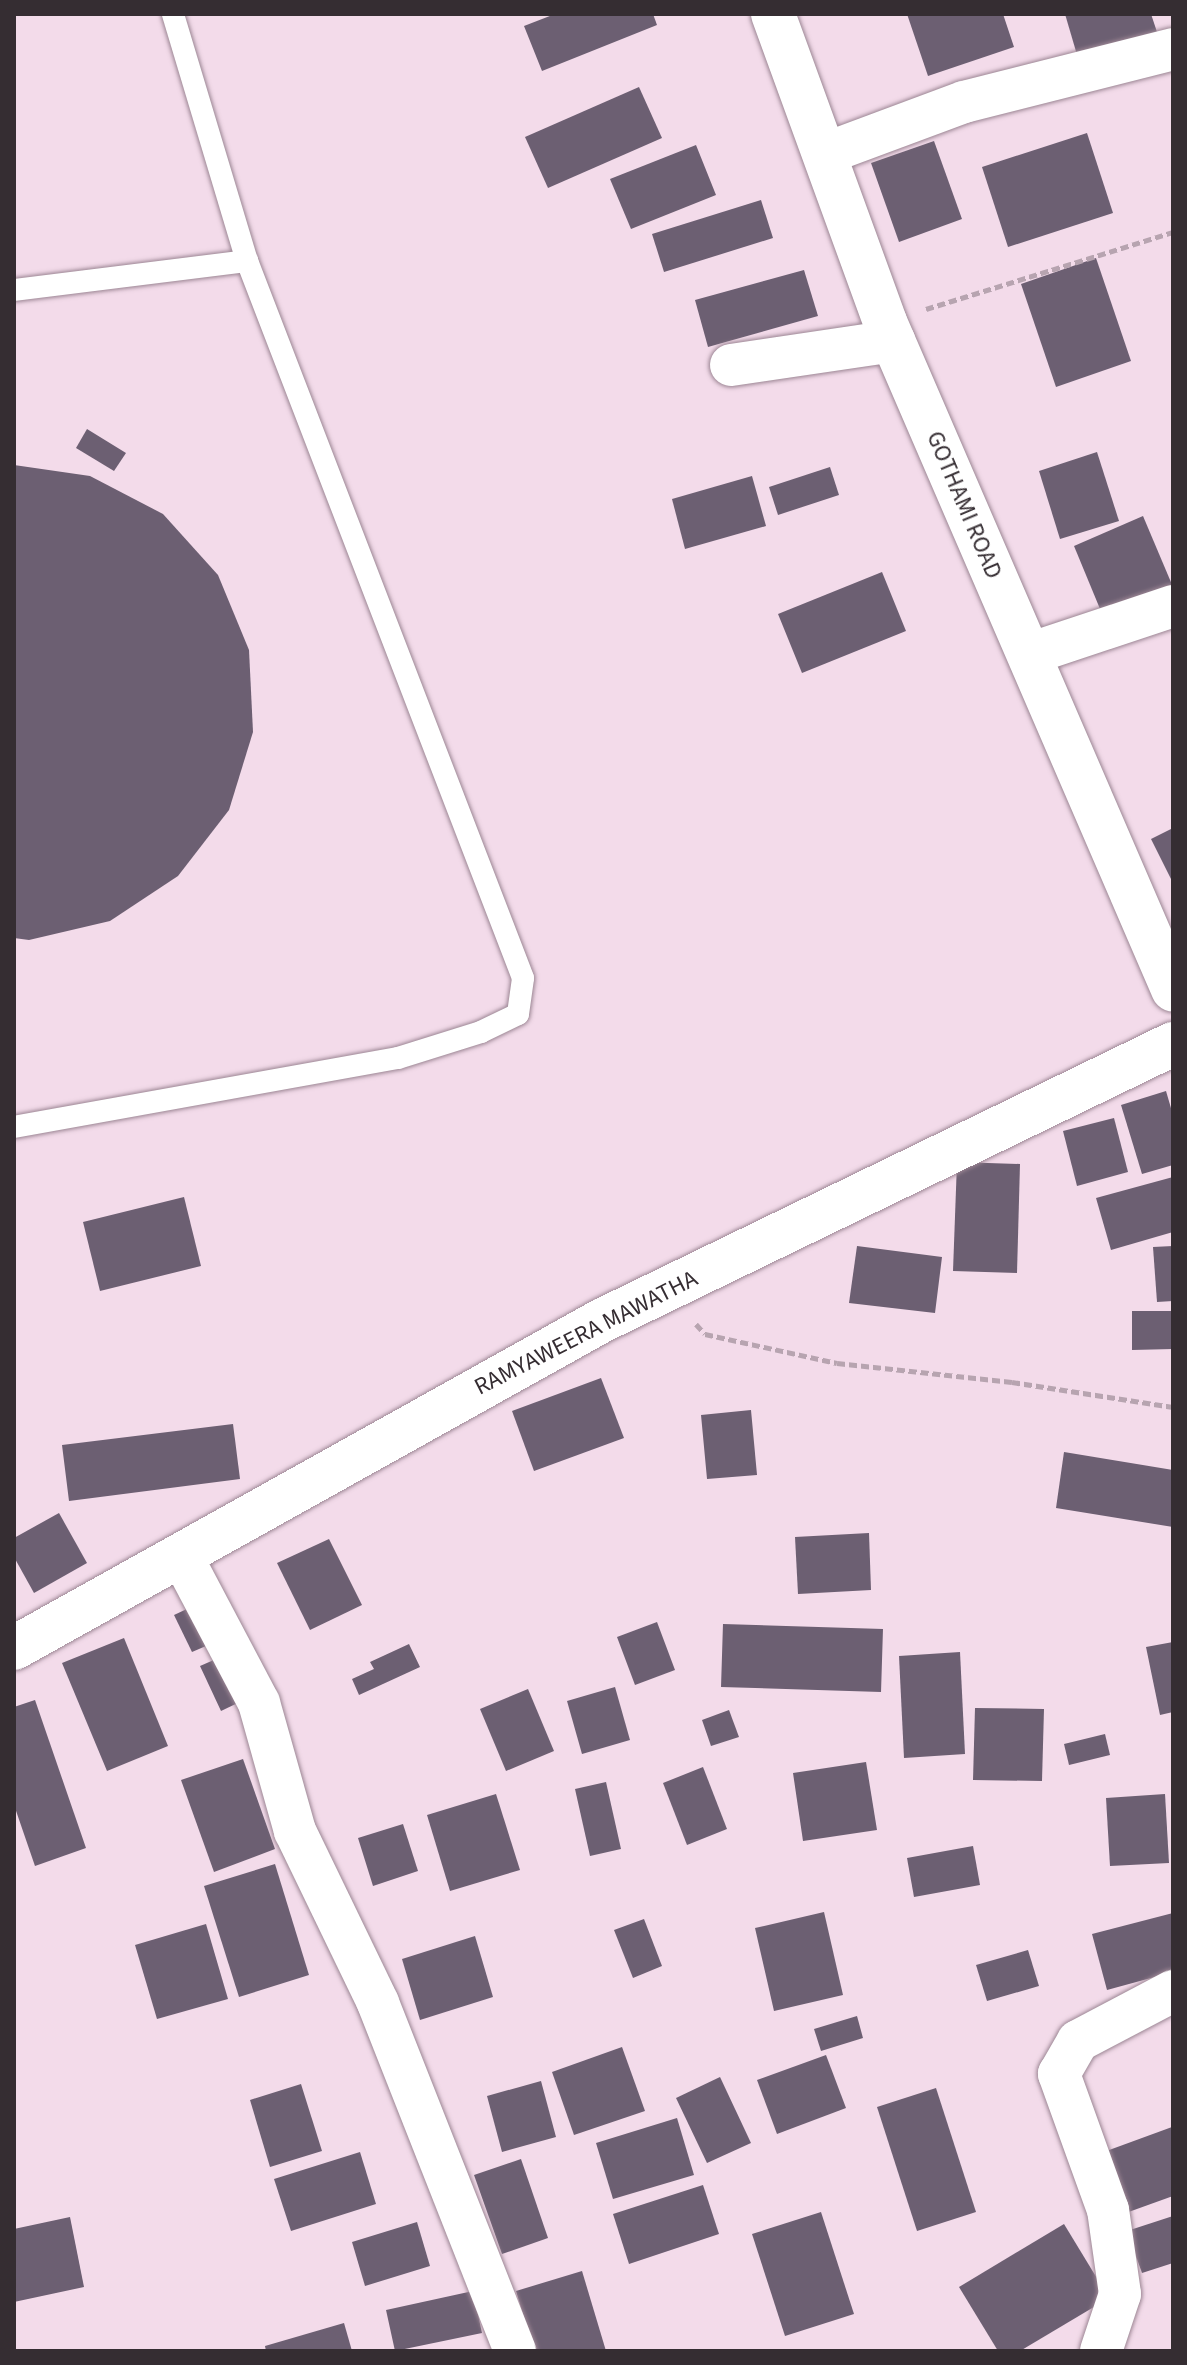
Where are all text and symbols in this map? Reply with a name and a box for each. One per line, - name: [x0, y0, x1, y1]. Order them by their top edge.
- street label: GOTHAMI ROAD: [920, 427, 1008, 583]
- street label: RAMYAWEERA MAWATHA: [470, 1264, 702, 1402]

